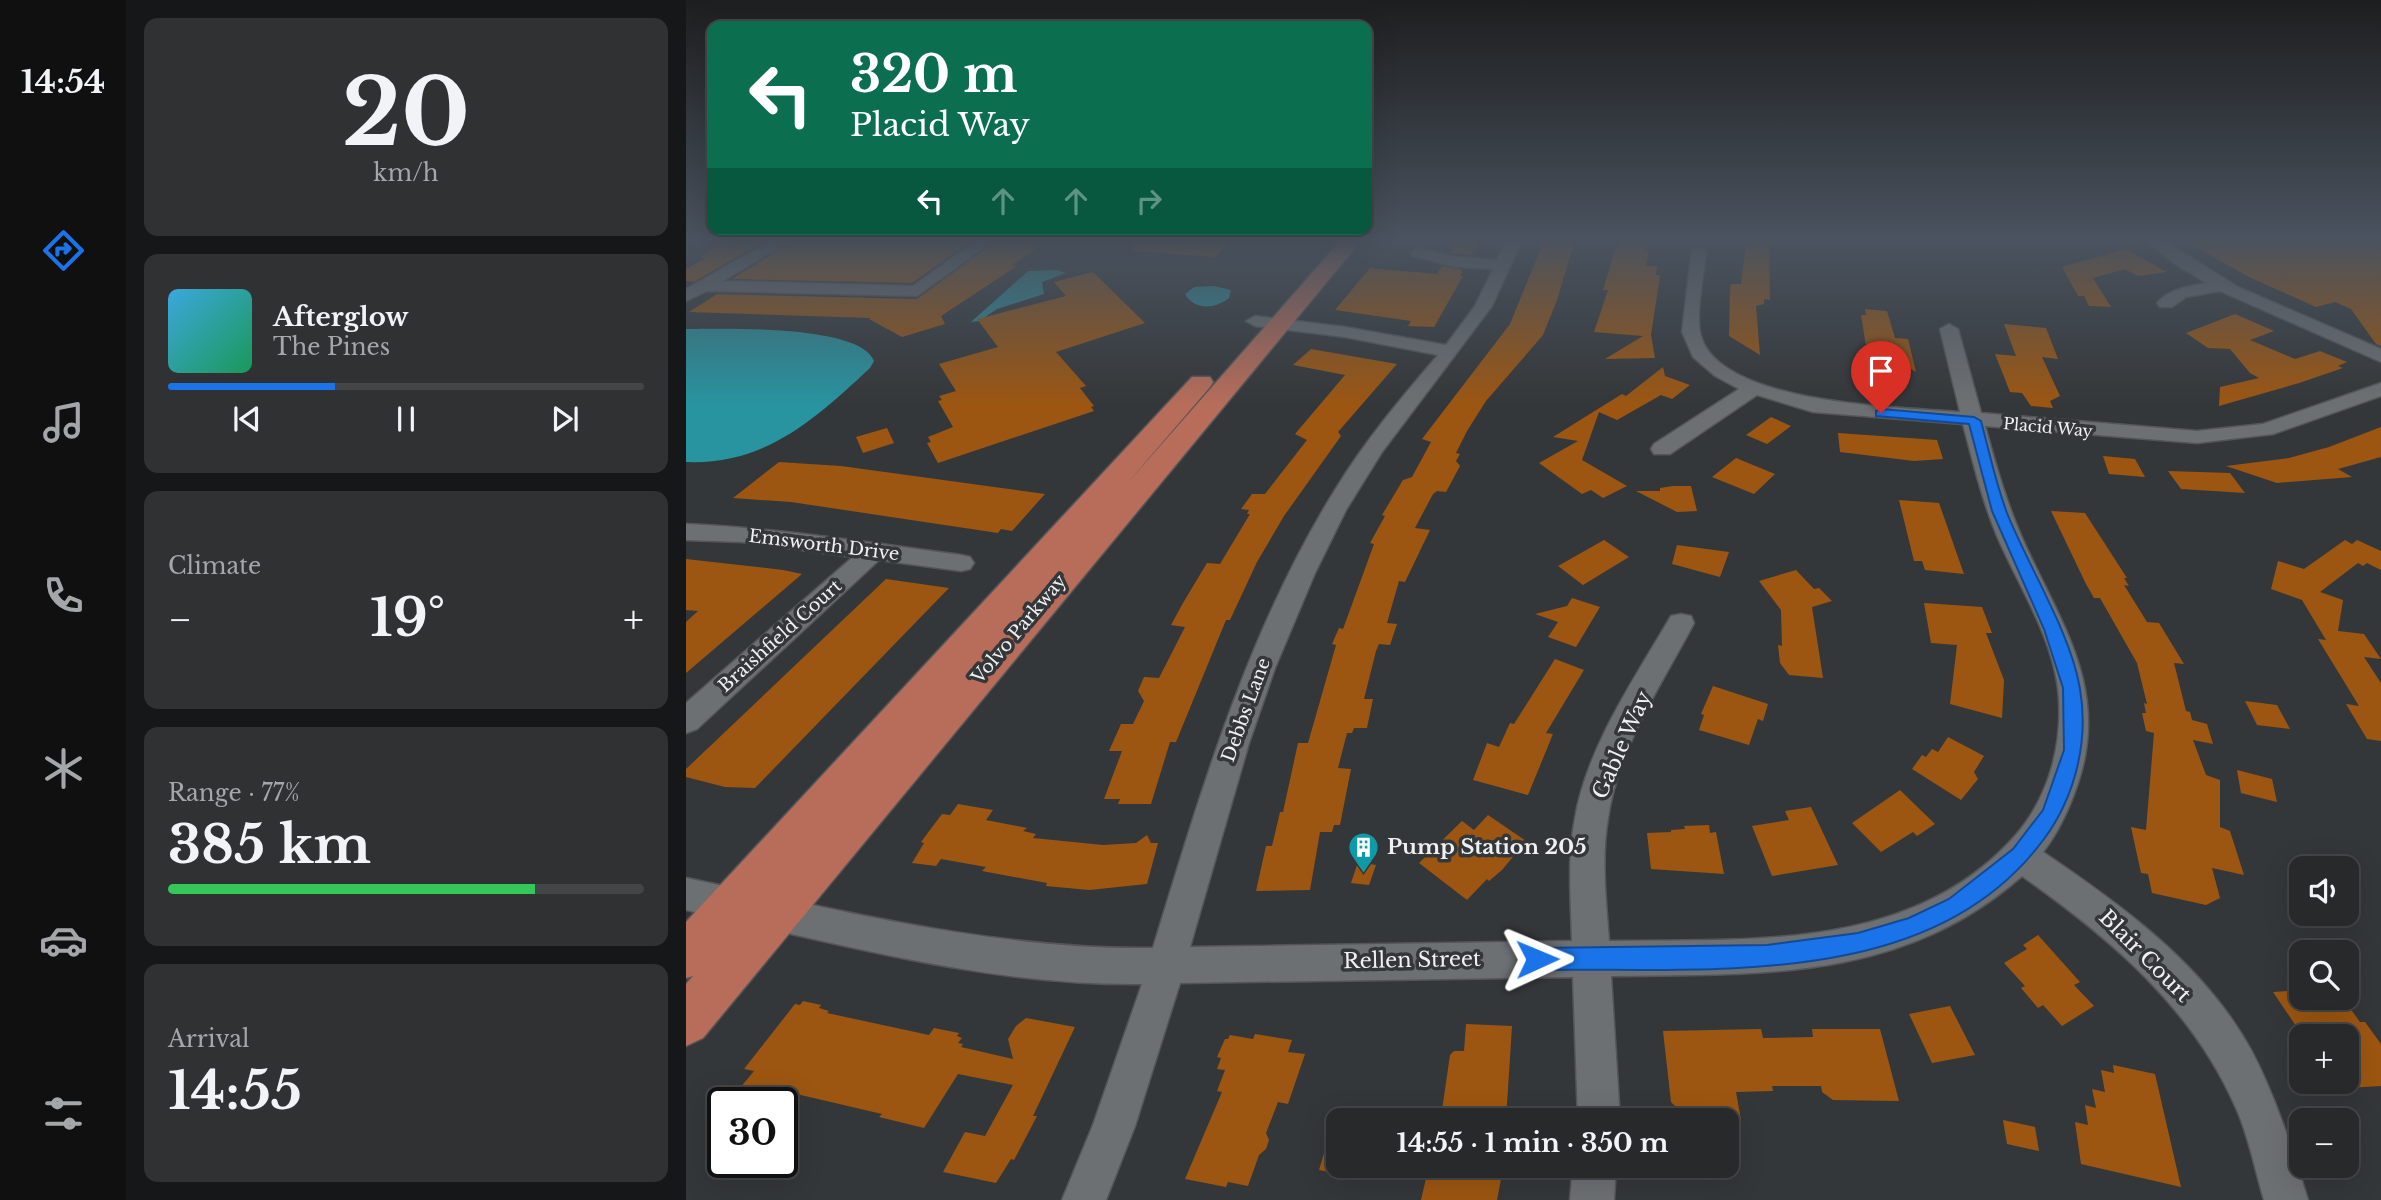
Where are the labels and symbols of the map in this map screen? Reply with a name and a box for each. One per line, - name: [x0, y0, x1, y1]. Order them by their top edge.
- pin: [1851, 341, 1911, 413]
- street label: Placid Way: [2002, 413, 2094, 441]
- street label: Emsworth Drive: [747, 525, 901, 565]
- street label: Volvo Parkway: [966, 570, 1071, 689]
- street label: Braishfield Court: [714, 575, 846, 697]
- street label: Debbs Lane: [1217, 655, 1275, 765]
- street label: Gable Way: [1587, 687, 1658, 803]
- building icon: Pump Station 205: [1347, 830, 1381, 874]
- place label: Pump Station 205: [1387, 834, 1587, 860]
- street label: Blair Court: [2093, 904, 2197, 1008]
- position arrow: [1500, 922, 1574, 996]
- street label: Rellen Street: [1343, 946, 1481, 974]
- speed limit sign: 30: [707, 1087, 798, 1178]

